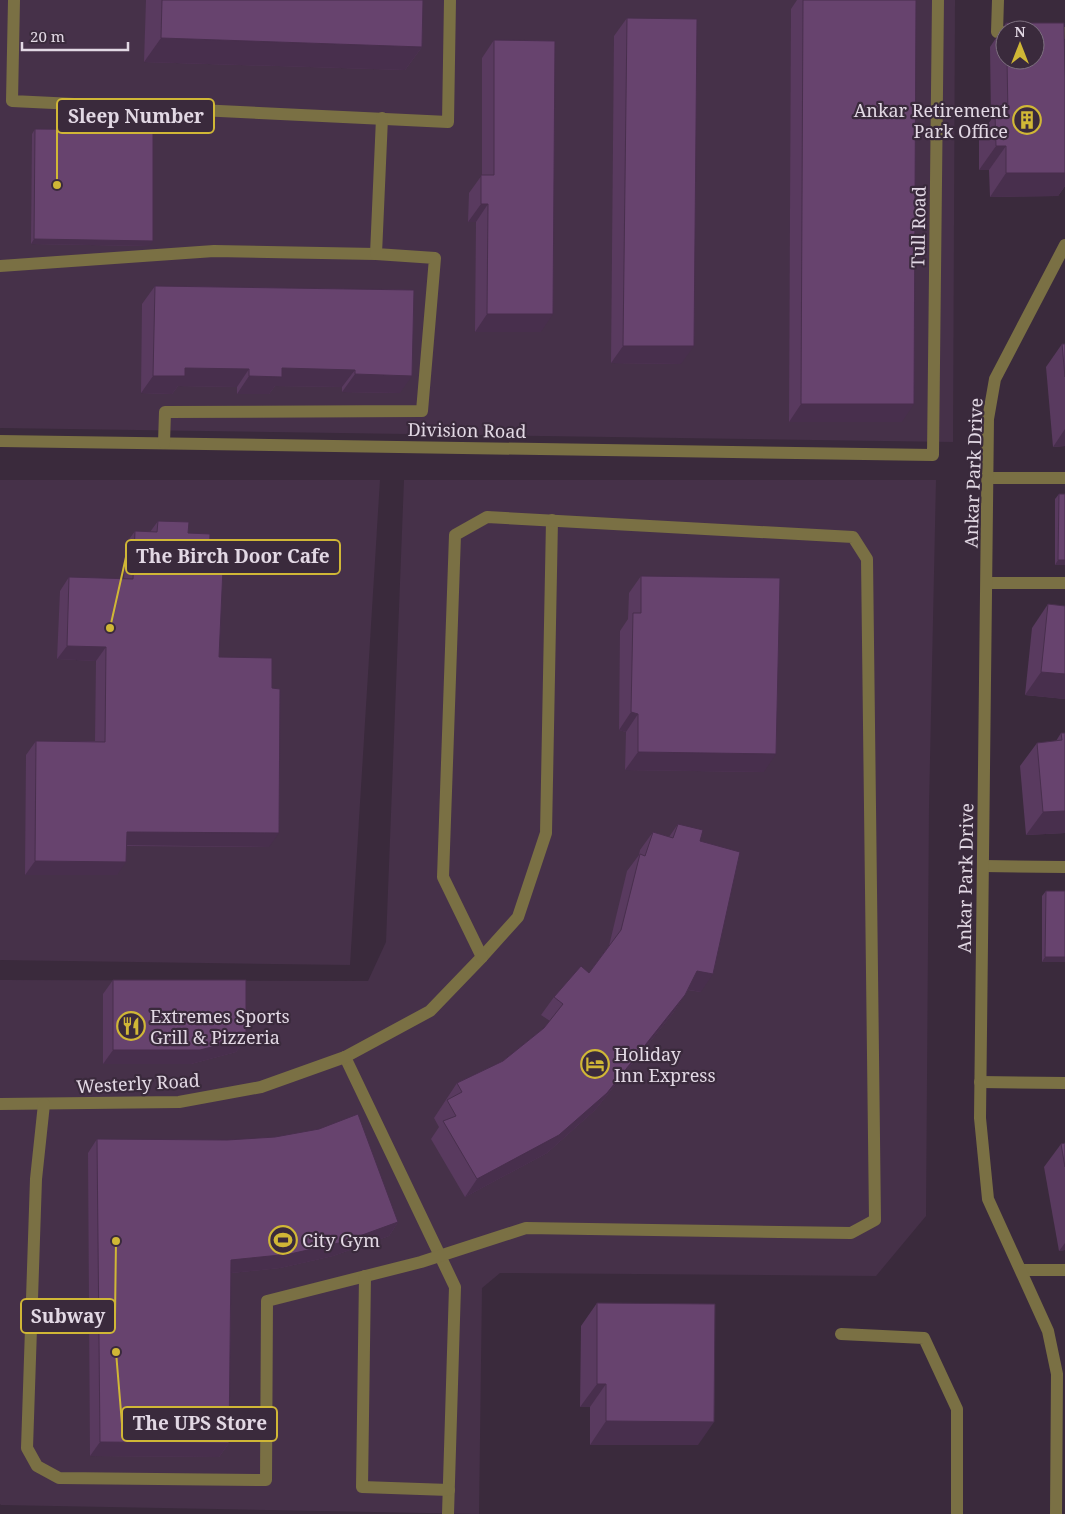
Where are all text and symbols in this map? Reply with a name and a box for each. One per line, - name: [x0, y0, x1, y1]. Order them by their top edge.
- scale bar: [22, 20, 129, 52]
- north arrow: [995, 20, 1045, 70]
- text: N: [1014, 22, 1026, 41]
- text: 20 m: [30, 26, 65, 46]
- place label: Ankar Retirement Park Office: [854, 98, 1008, 143]
- callout: Sleep Number: [57, 99, 214, 133]
- text: Sleep Number: [68, 103, 204, 129]
- building icon: Ankar Retirement Park Office: [1012, 105, 1042, 135]
- street label: Tull Road: [905, 186, 931, 268]
- street label: Ankar Park Drive: [958, 398, 988, 548]
- street label: Division Road: [407, 417, 527, 443]
- callout: The Birch Door Cafe: [126, 540, 340, 574]
- text: The Birch Door Cafe: [136, 543, 330, 569]
- street label: Ankar Park Drive: [952, 803, 978, 953]
- place label: Extremes Sports Grill & Pizzeria: [150, 1004, 290, 1049]
- restaurant icon: Extremes Sports Grill & Pizzeria: [116, 1011, 146, 1041]
- place label: Holiday Inn Express: [614, 1042, 716, 1087]
- hotel icon: Holiday Inn Express: [580, 1049, 610, 1079]
- street label: Westerly Road: [76, 1068, 200, 1098]
- sports icon: City Gym: [268, 1225, 298, 1255]
- place label: City Gym: [302, 1228, 380, 1252]
- callout: Subway: [21, 1299, 115, 1333]
- text: Subway: [31, 1303, 105, 1329]
- callout: The UPS Store: [122, 1407, 277, 1441]
- text: The UPS Store: [133, 1410, 267, 1436]

